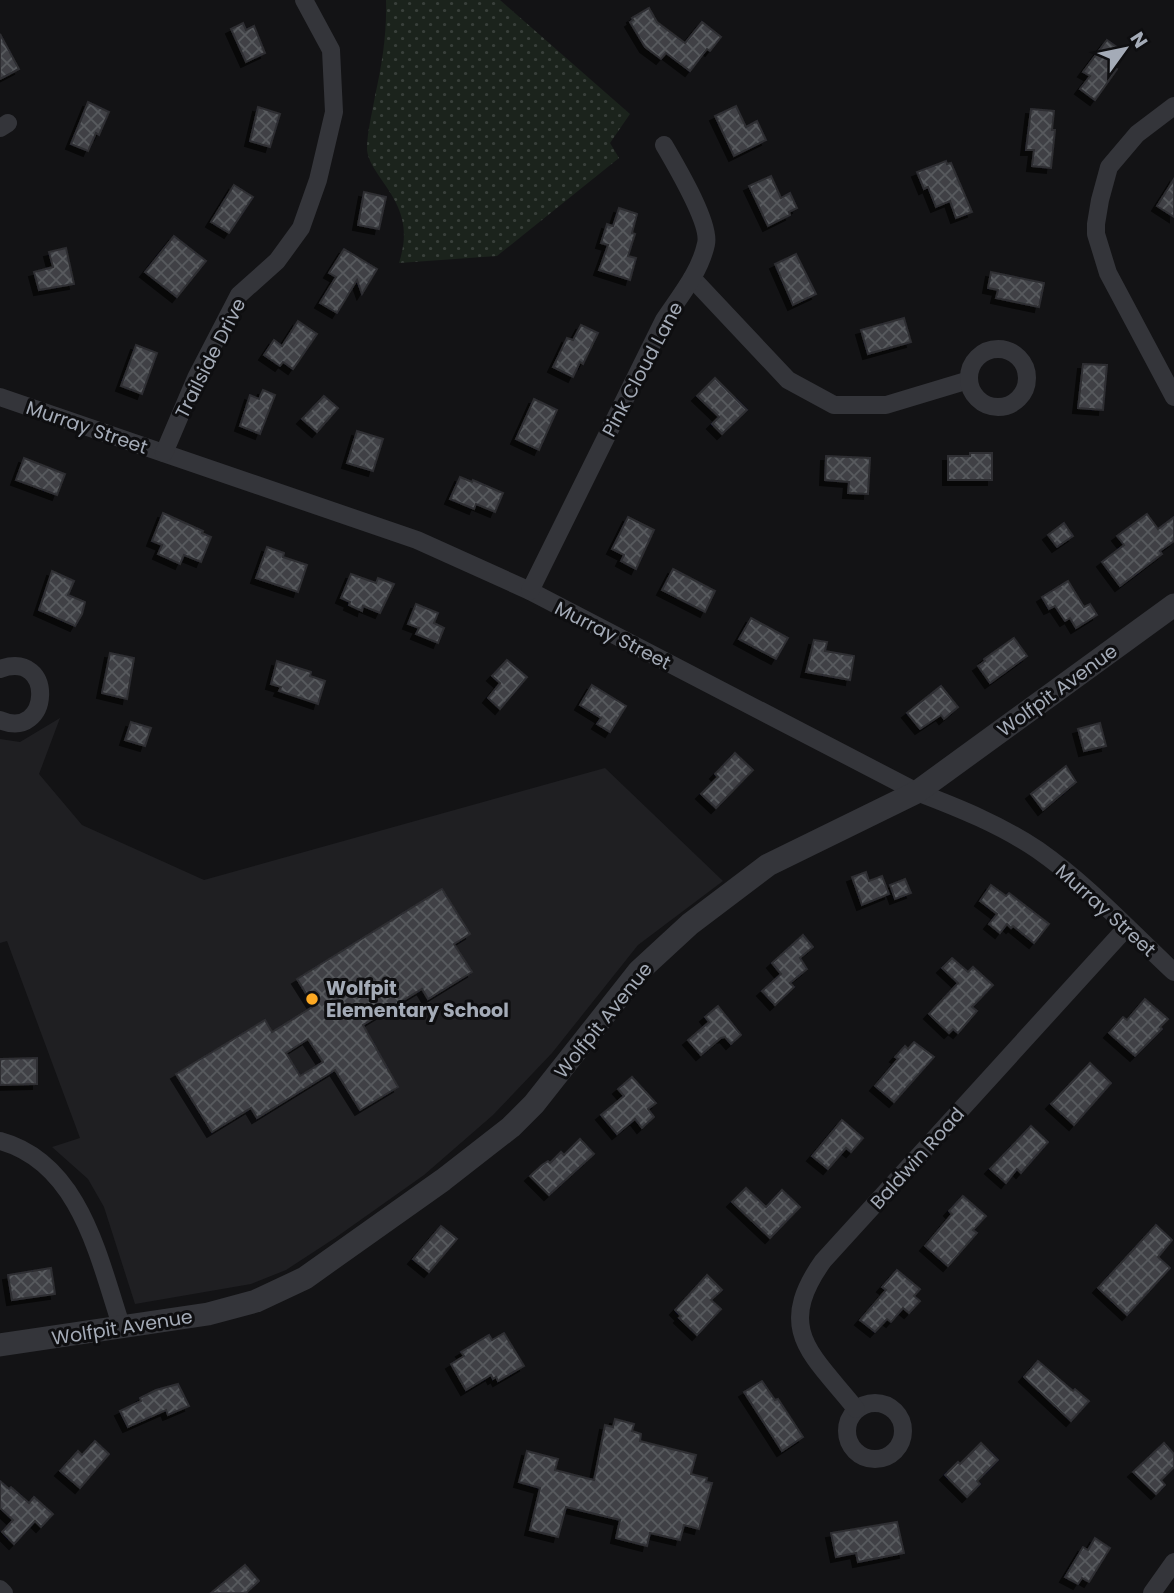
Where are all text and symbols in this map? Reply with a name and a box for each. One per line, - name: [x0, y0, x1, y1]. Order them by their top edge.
- north arrow: [1090, 14, 1160, 84]
- text: N: [1124, 27, 1154, 53]
- street label: Trailside Drive: [169, 294, 252, 423]
- street label: Pink Cloud Lane: [595, 297, 689, 441]
- street label: Murray Street: [22, 394, 151, 461]
- street label: Murray Street: [550, 595, 676, 676]
- street label: Wolfpit Avenue: [992, 638, 1123, 743]
- street label: Murray Street: [1049, 858, 1162, 963]
- street label: Wolfpit Avenue: [548, 956, 659, 1084]
- place label: Wolfpit Elementary School: [326, 975, 509, 1024]
- marker: Wolfpit Elementary School: [304, 991, 320, 1007]
- street label: Baldwin Road: [864, 1101, 971, 1215]
- street label: Wolfpit Avenue: [50, 1303, 195, 1352]

